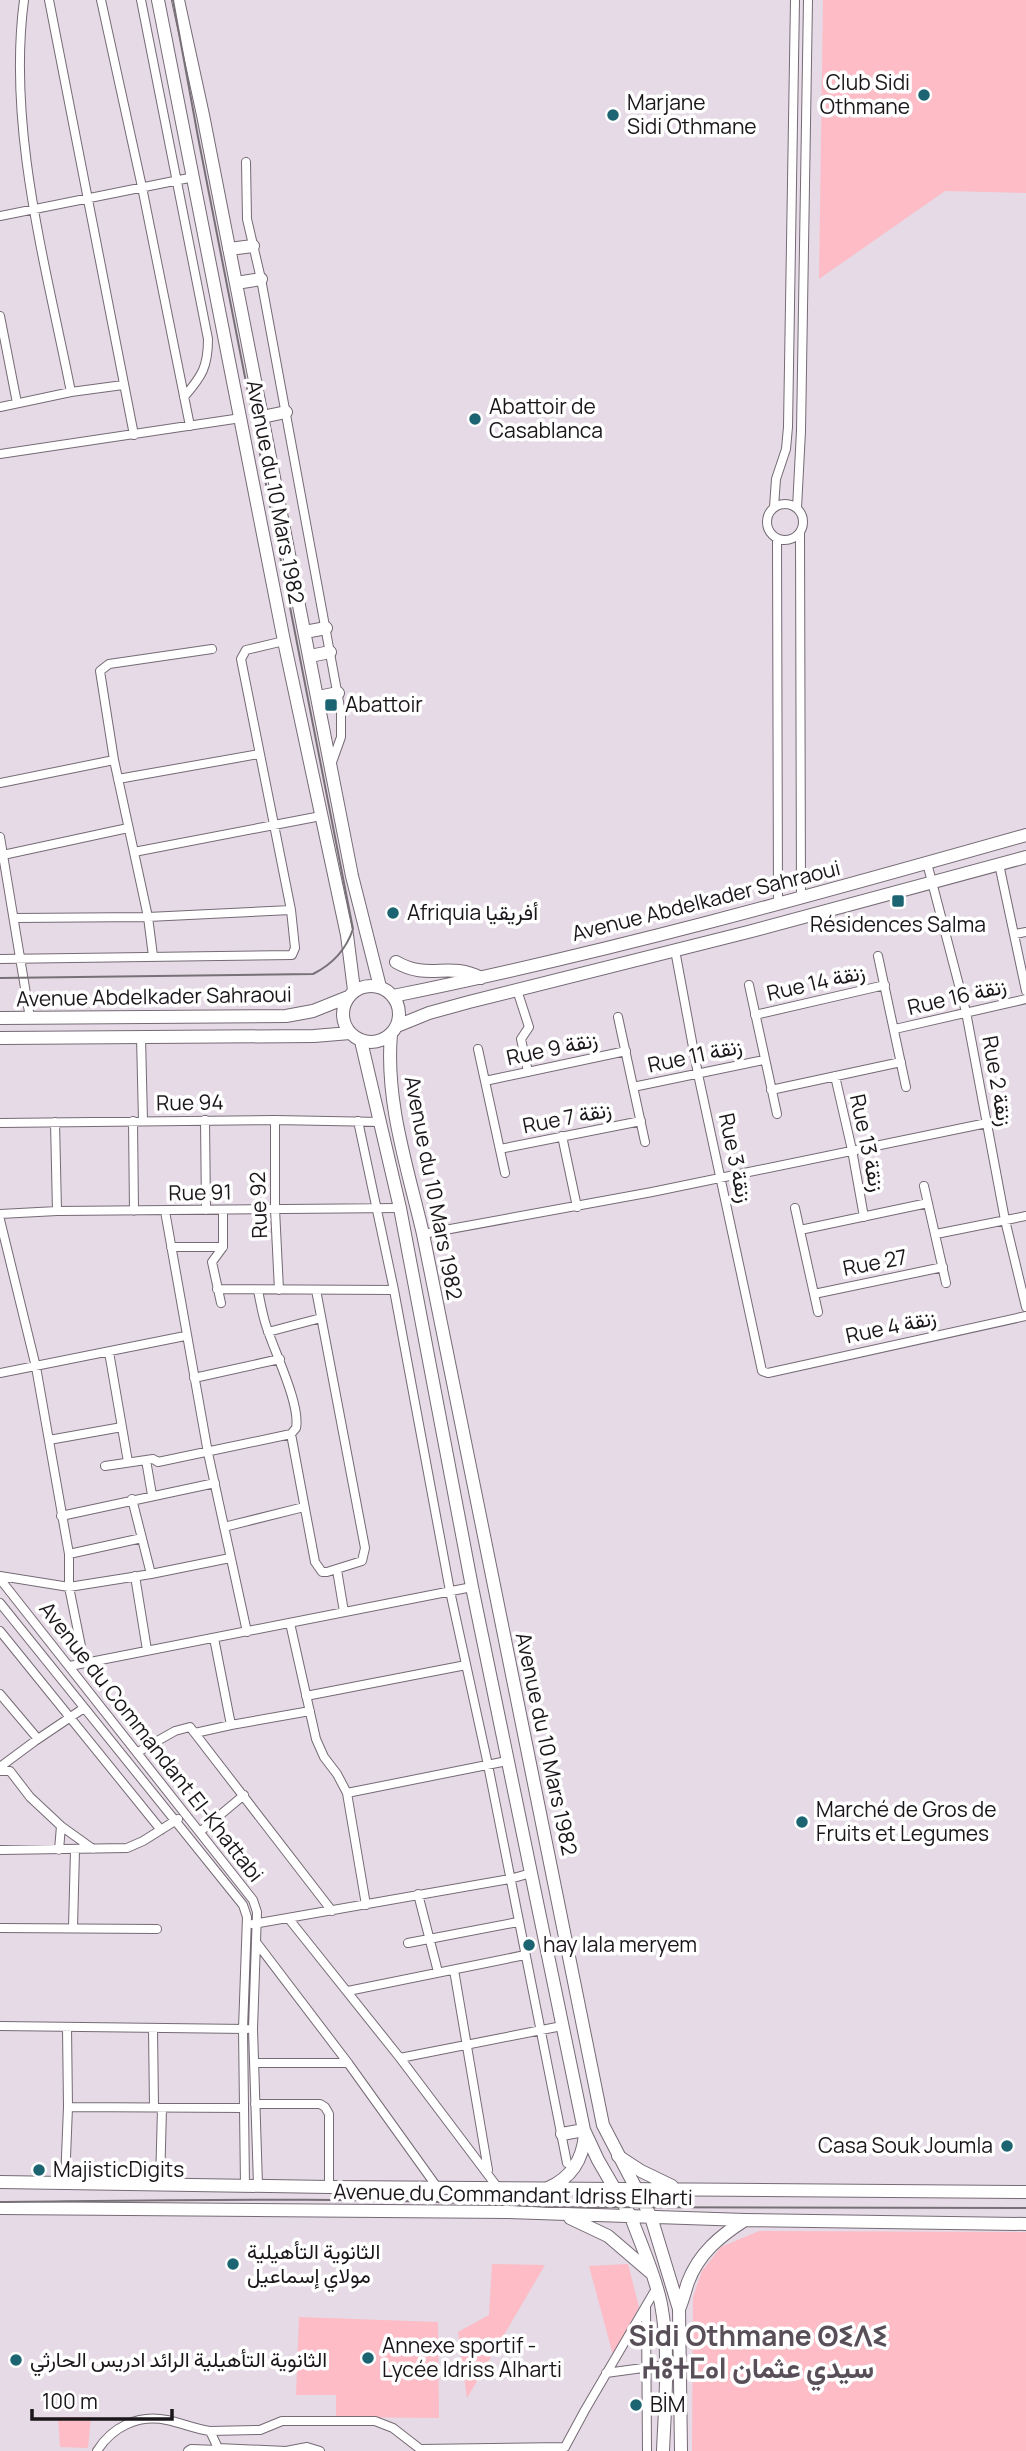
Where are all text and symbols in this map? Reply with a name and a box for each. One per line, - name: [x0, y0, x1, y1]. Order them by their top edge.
- place label: Club Sidi Othmane: [820, 68, 910, 120]
- marker: Club Sidi Othmane: [916, 87, 932, 103]
- place label: Marjane Sidi Othmane: [627, 88, 757, 140]
- marker: Marjane Sidi Othmane: [605, 107, 621, 123]
- street label: Avenue du 10 Mars 1982: [241, 377, 311, 606]
- place label: Abattoir de Casablanca: [489, 392, 603, 444]
- marker: Abattoir de Casablanca: [467, 411, 483, 427]
- place label: Abattoir: [345, 690, 423, 718]
- marker: Abattoir: [323, 697, 339, 713]
- street label: Avenue Abdelkader Sahraoui: [569, 853, 843, 947]
- marker: Résidences Salma: [890, 893, 906, 909]
- place label: Afriquia أفريقيا: [407, 898, 538, 926]
- marker: Afriquia أفريقيا: [385, 905, 401, 921]
- place label: Résidences Salma: [810, 910, 986, 938]
- street label: Rue 14 زنقة: [764, 957, 868, 1007]
- street label: Rue 16 زنقة: [905, 971, 1009, 1021]
- street label: Avenue Abdelkader Sahraoui: [16, 980, 292, 1012]
- street label: Rue 9 زنقة: [504, 1025, 600, 1071]
- street label: Rue 11 زنقة: [645, 1031, 745, 1079]
- street label: Rue 2 زنقة: [976, 1033, 1020, 1128]
- street label: Avenue du 10 Mars 1982: [399, 1073, 469, 1302]
- street label: Rue 94: [156, 1087, 224, 1117]
- street label: Rue 13 زنقة: [844, 1091, 892, 1194]
- street label: Rue 7 زنقة: [520, 1095, 614, 1139]
- street label: Rue 3 زنقة: [713, 1110, 759, 1205]
- street label: Rue 92: [243, 1171, 273, 1239]
- street label: Rue 91: [168, 1177, 232, 1207]
- street label: Rue 27: [840, 1242, 909, 1282]
- street label: Rue 4 زنقة: [843, 1303, 939, 1349]
- street label: Avenue du Commandant El-Khattabi: [34, 1595, 270, 1887]
- street label: Avenue du 10 Mars 1982: [510, 1630, 584, 1858]
- place label: Marché de Gros de Fruits et Legumes: [816, 1795, 997, 1847]
- marker: Marché de Gros de Fruits et Legumes: [794, 1814, 810, 1830]
- place label: hay lala meryem: [543, 1930, 697, 1958]
- marker: hay lala meryem: [521, 1937, 537, 1953]
- place label: Casa Souk Joumla: [818, 2131, 993, 2159]
- marker: Casa Souk Joumla: [999, 2138, 1015, 2154]
- place label: MajisticDigits: [53, 2155, 184, 2183]
- marker: MajisticDigits: [31, 2162, 47, 2178]
- street label: Avenue du Commandant Idriss Elharti: [333, 2177, 693, 2211]
- place label: الثانوية التأهيلية مولاي إسماعيل: [247, 2237, 380, 2293]
- marker: الثانوية التأهيلية مولاي إسماعيل: [225, 2256, 241, 2272]
- district label: Sidi Othmane ⵙⵉⴷⵉ ⵄⵓⵜⵎⴰⵏ سيدي عثمان: [628, 2316, 888, 2392]
- place label: Annexe sportif - Lycée Idriss Alharti: [382, 2331, 562, 2383]
- place label: الثانوية التأهيلية الرائد ادريس الحارثي: [30, 2345, 327, 2377]
- marker: Annexe sportif - Lycée Idriss Alharti: [360, 2350, 376, 2366]
- marker: الثانوية التأهيلية الرائد ادريس الحارثي: [8, 2352, 24, 2368]
- scale bar: [32, 2378, 172, 2422]
- text: 100 m: [42, 2387, 98, 2415]
- place label: BİM: [650, 2390, 685, 2418]
- marker: BİM: [628, 2397, 644, 2413]

